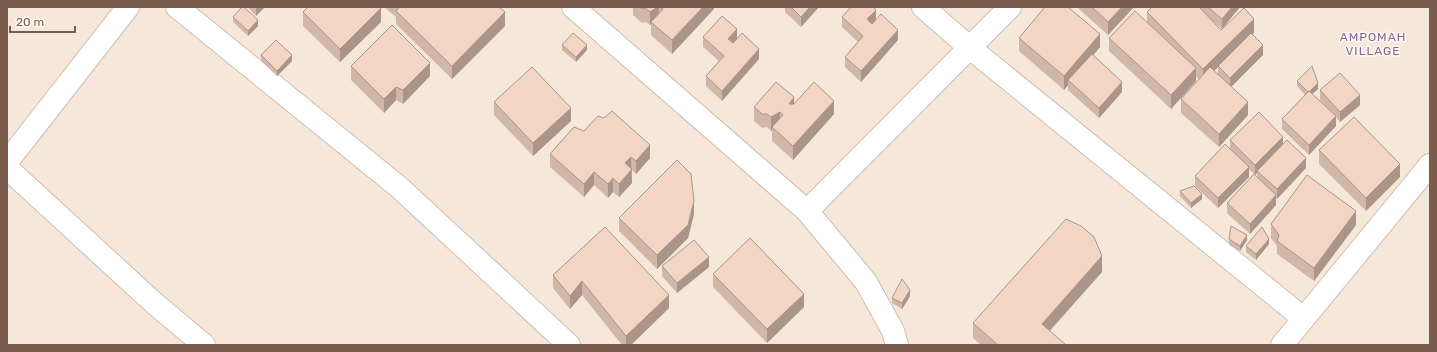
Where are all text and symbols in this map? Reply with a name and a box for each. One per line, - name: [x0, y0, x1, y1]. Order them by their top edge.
- scale bar: [10, 8, 75, 34]
- text: 20 m: [16, 15, 44, 29]
- district label: AMPOMAH VILLAGE: [1340, 30, 1406, 58]

